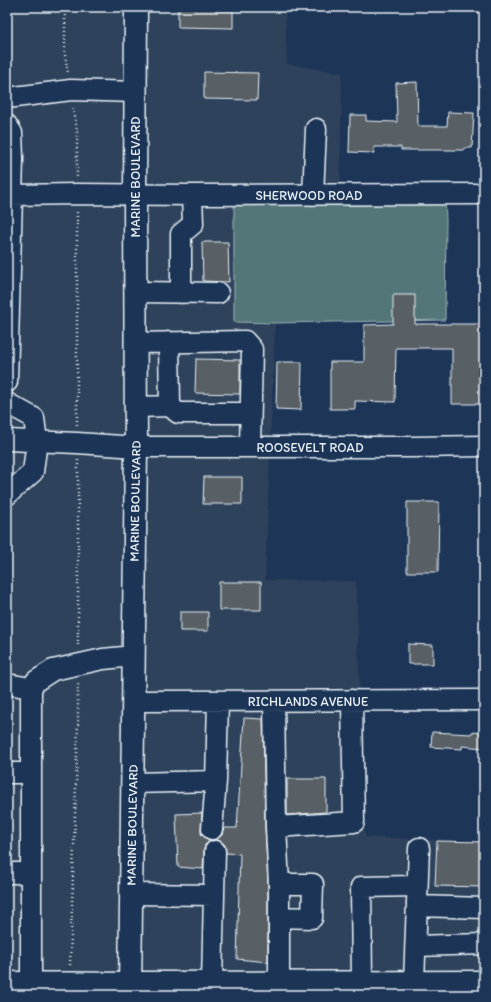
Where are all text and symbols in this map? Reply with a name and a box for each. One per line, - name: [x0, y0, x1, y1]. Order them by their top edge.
- street label: MARINE BOULEVARD: [128, 116, 143, 238]
- street label: SHERWOOD ROAD: [256, 188, 363, 203]
- street label: MARINE BOULEVARD: [126, 440, 144, 562]
- street label: ROOSEVELT ROAD: [256, 440, 364, 455]
- street label: RICHLANDS AVENUE: [248, 694, 368, 709]
- street label: MARINE BOULEVARD: [123, 764, 141, 886]

